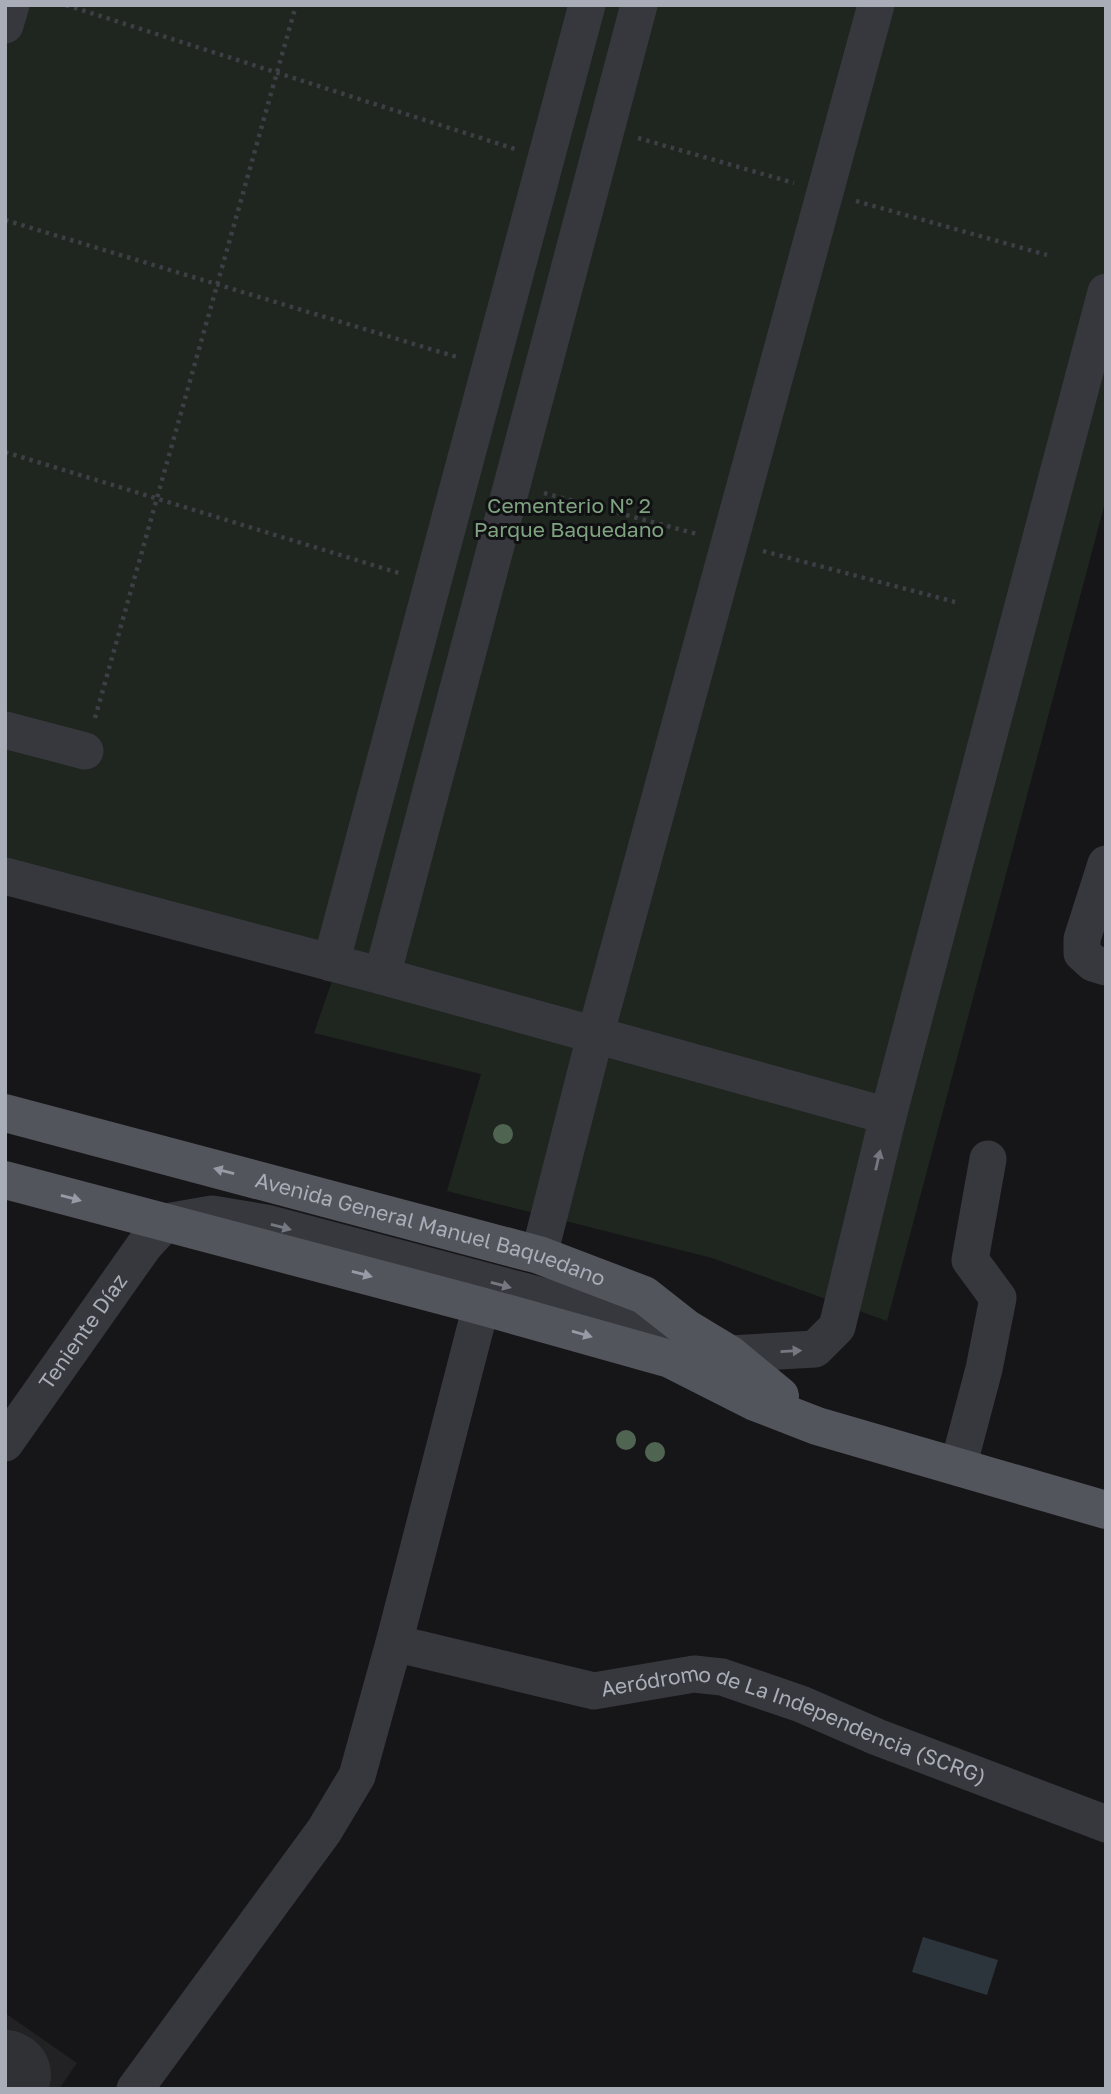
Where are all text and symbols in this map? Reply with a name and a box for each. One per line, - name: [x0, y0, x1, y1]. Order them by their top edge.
- park label: Cementerio N° 2 Parque Baquedano: [474, 492, 664, 542]
- one-way arrow: [872, 1148, 883, 1170]
- one-way arrow: [213, 1165, 235, 1176]
- street label: Avenida General Manuel Baquedano: [253, 1166, 609, 1291]
- one-way arrow: [60, 1193, 82, 1204]
- one-way arrow: [270, 1222, 292, 1233]
- street label: Teniente Díaz: [33, 1268, 132, 1394]
- one-way arrow: [352, 1270, 373, 1280]
- one-way arrow: [490, 1280, 512, 1291]
- one-way arrow: [572, 1330, 593, 1340]
- one-way arrow: [781, 1345, 803, 1356]
- street label: Aeródromo de La Independencia (SCRG): [599, 1659, 990, 1789]

